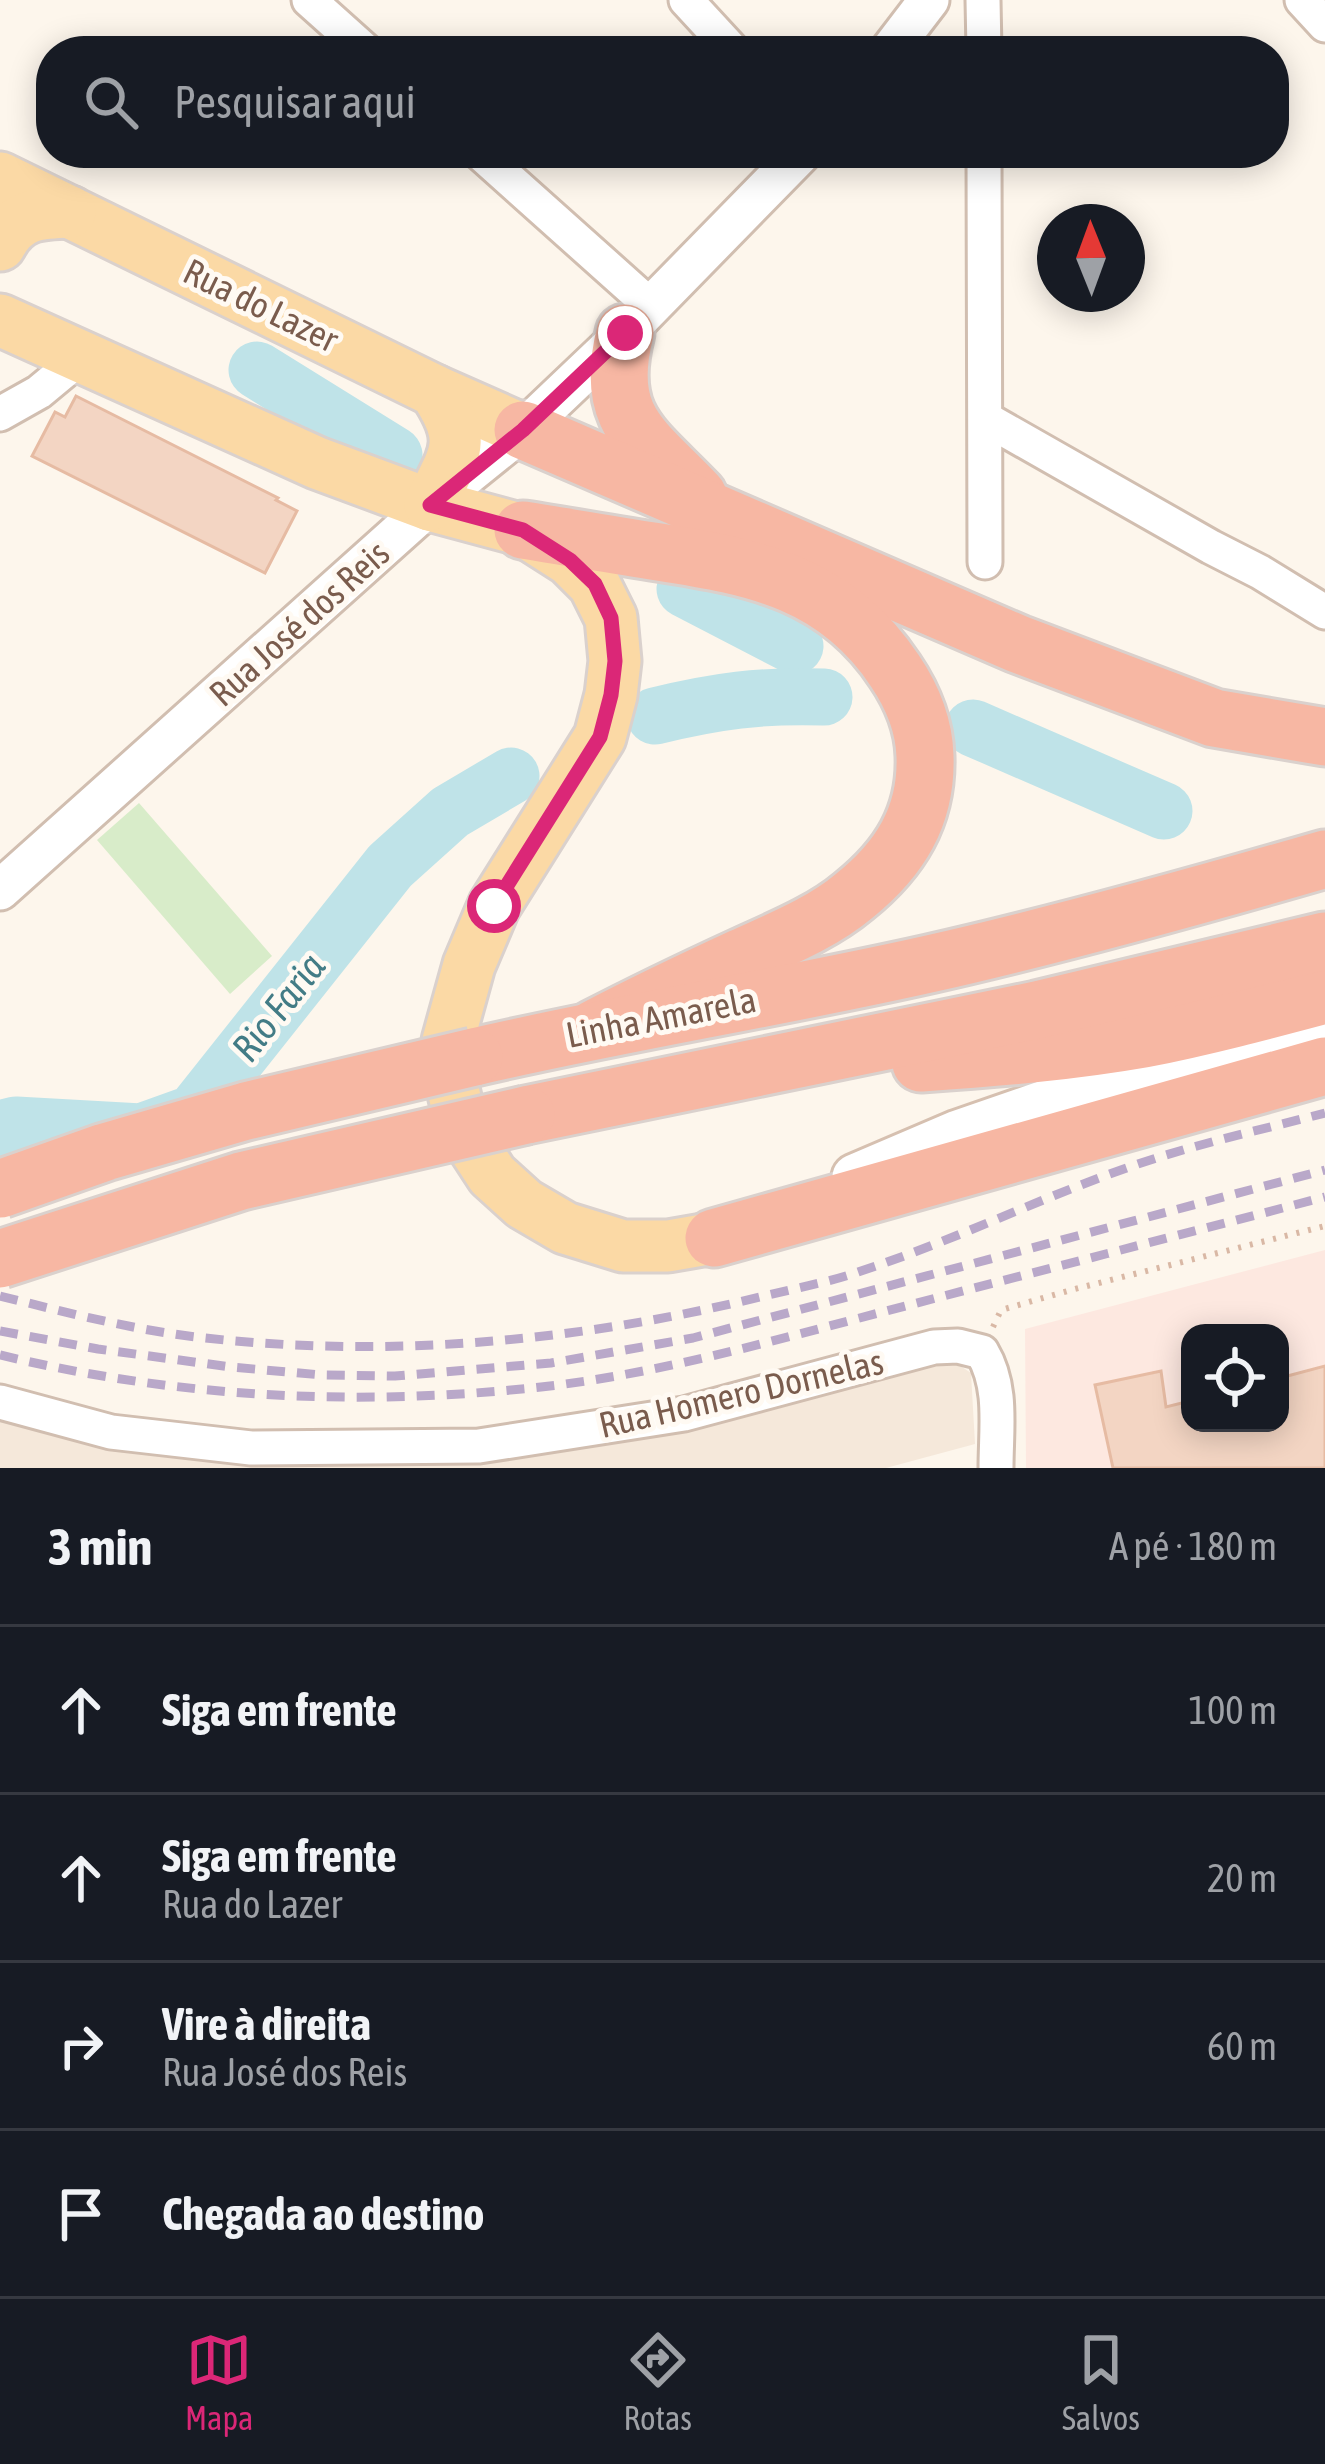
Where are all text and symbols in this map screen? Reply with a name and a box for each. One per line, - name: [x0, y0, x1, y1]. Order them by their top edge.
- search box: [36, 36, 1289, 168]
- icon: search: [78, 69, 144, 135]
- text: Pesquisar aqui: [174, 76, 416, 128]
- north arrow: [1037, 204, 1145, 312]
- street label: Rua do Lazer: [177, 250, 346, 361]
- route end: [598, 306, 652, 360]
- street label: Rua José dos Reis: [201, 532, 397, 714]
- route start: [467, 879, 521, 933]
- water label: Rio Faria: [223, 945, 333, 1069]
- street label: Linha Amarela: [563, 978, 759, 1056]
- map controls: [1181, 1324, 1289, 1432]
- button: locate: [1181, 1324, 1289, 1432]
- street label: Rua Homero Dornelas: [595, 1340, 887, 1446]
- text: 3 min: [48, 1517, 152, 1576]
- text: A pé · 180 m: [1109, 1524, 1277, 1568]
- icon: ahead: [48, 1677, 114, 1743]
- text: Siga em frente: [162, 1684, 397, 1736]
- text: 100 m: [1189, 1688, 1277, 1732]
- text: Siga em frente: [162, 1830, 397, 1882]
- icon: ahead: [48, 1845, 114, 1911]
- text: 20 m: [1207, 1856, 1277, 1900]
- text: Rua do Lazer: [162, 1882, 342, 1926]
- text: Vire à direita: [162, 1998, 371, 2050]
- icon: right: [48, 2013, 114, 2079]
- text: 60 m: [1207, 2024, 1277, 2068]
- text: Rua José dos Reis: [162, 2050, 407, 2094]
- icon: arrive: [48, 2181, 114, 2247]
- text: Chegada ao destino: [162, 2188, 484, 2240]
- tab: Mapa: [185, 2327, 253, 2437]
- tab: Rotas: [623, 2327, 692, 2437]
- tab: Salvos: [1062, 2327, 1140, 2437]

